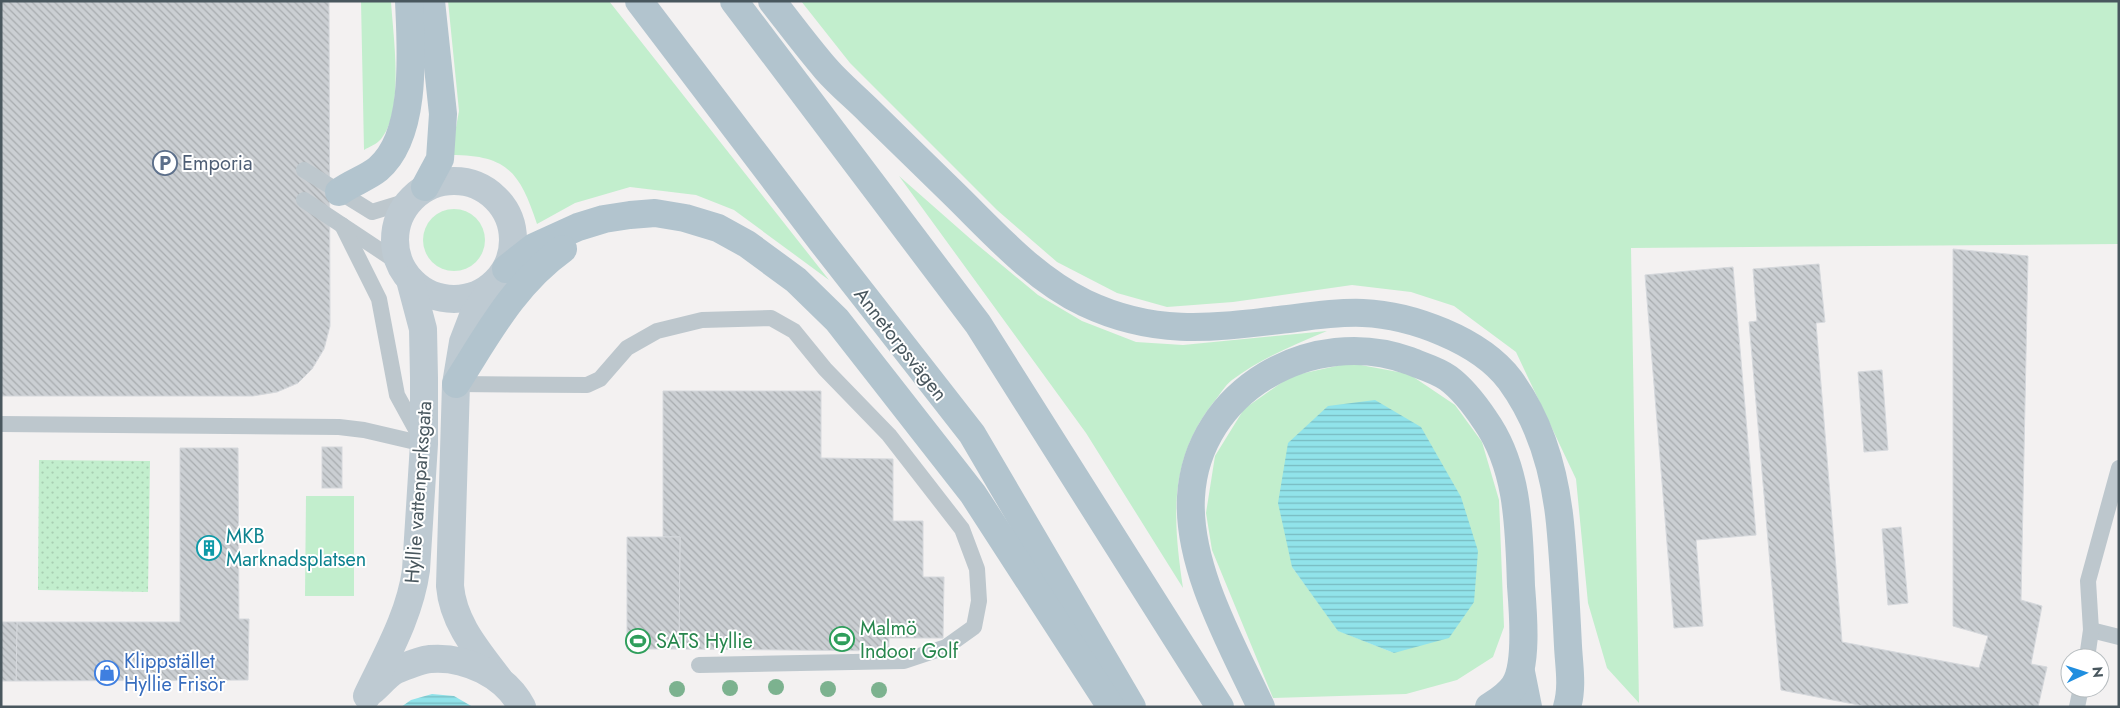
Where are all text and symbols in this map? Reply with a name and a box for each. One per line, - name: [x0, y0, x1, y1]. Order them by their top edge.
- place label: Emporia: [182, 149, 253, 178]
- parking icon: Emporia: [152, 150, 178, 176]
- street label: Annetorpsvägen: [847, 281, 954, 407]
- street label: Hyllie vattenparksgata: [398, 400, 439, 584]
- place label: MKB Marknadsplatsen: [226, 522, 366, 574]
- building icon: MKB Marknadsplatsen: [196, 535, 222, 561]
- place label: Malmö Indoor Golf: [860, 614, 960, 666]
- sports icon: Malmö Indoor Golf: [829, 626, 855, 652]
- place label: SATS Hyllie: [656, 627, 753, 656]
- sports icon: SATS Hyllie: [625, 628, 651, 654]
- place label: Klippstället Hyllie Frisör: [124, 647, 225, 699]
- north arrow: [2060, 648, 2110, 698]
- shop icon: Klippstället Hyllie Frisör: [94, 660, 120, 686]
- text: N: [2088, 666, 2108, 678]

